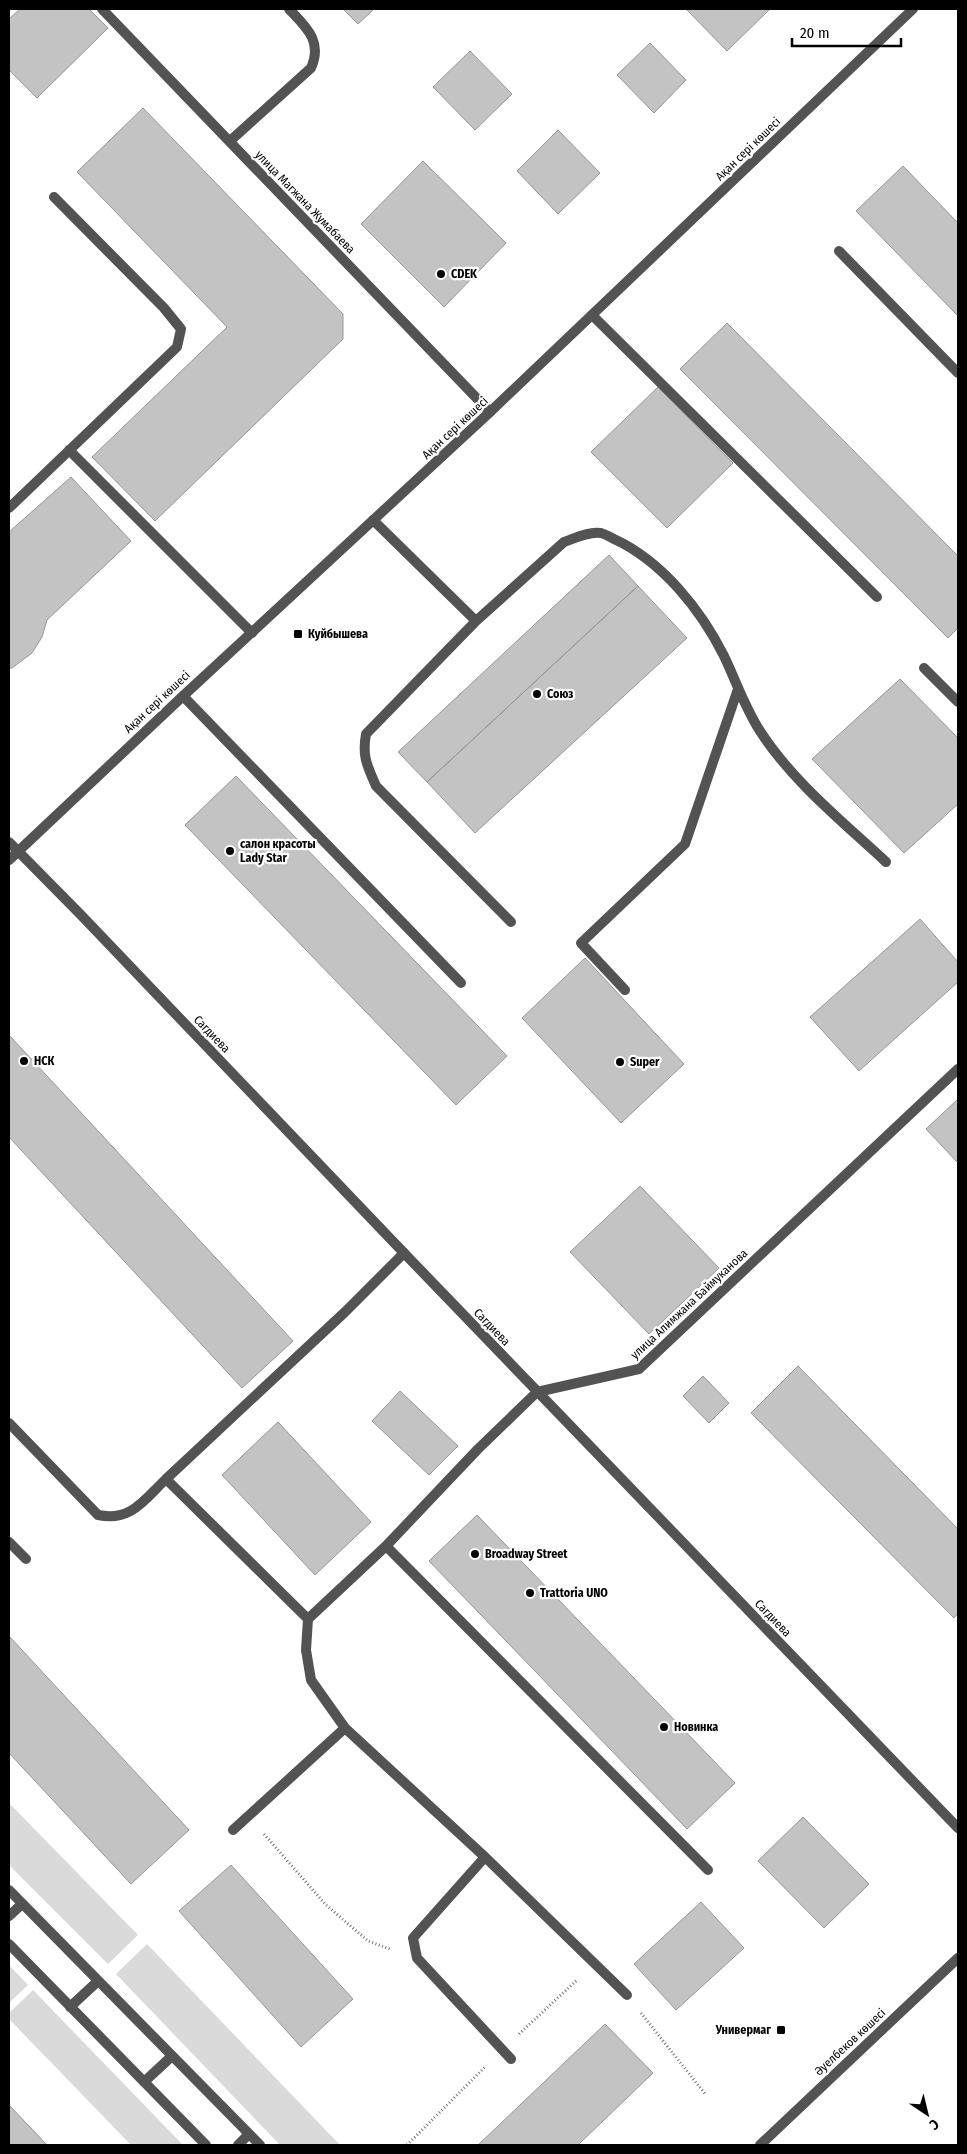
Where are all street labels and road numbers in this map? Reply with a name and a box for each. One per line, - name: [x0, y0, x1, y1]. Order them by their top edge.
- street label: Ақан сері көшесі: [713, 115, 783, 183]
- street label: улица Магжана Жумабаева: [252, 148, 358, 256]
- street label: Ақан сері көшесі: [419, 394, 491, 462]
- street label: Ақан сері көшесі: [121, 668, 193, 736]
- street label: Сагдиева: [191, 1013, 233, 1056]
- street label: улица Алимжана Баймуканова: [628, 1246, 750, 1362]
- street label: Сагдиева: [471, 1306, 513, 1349]
- street label: Сагдиева: [752, 1597, 794, 1640]
- street label: Әуелбеков көшесі: [812, 2006, 888, 2078]

